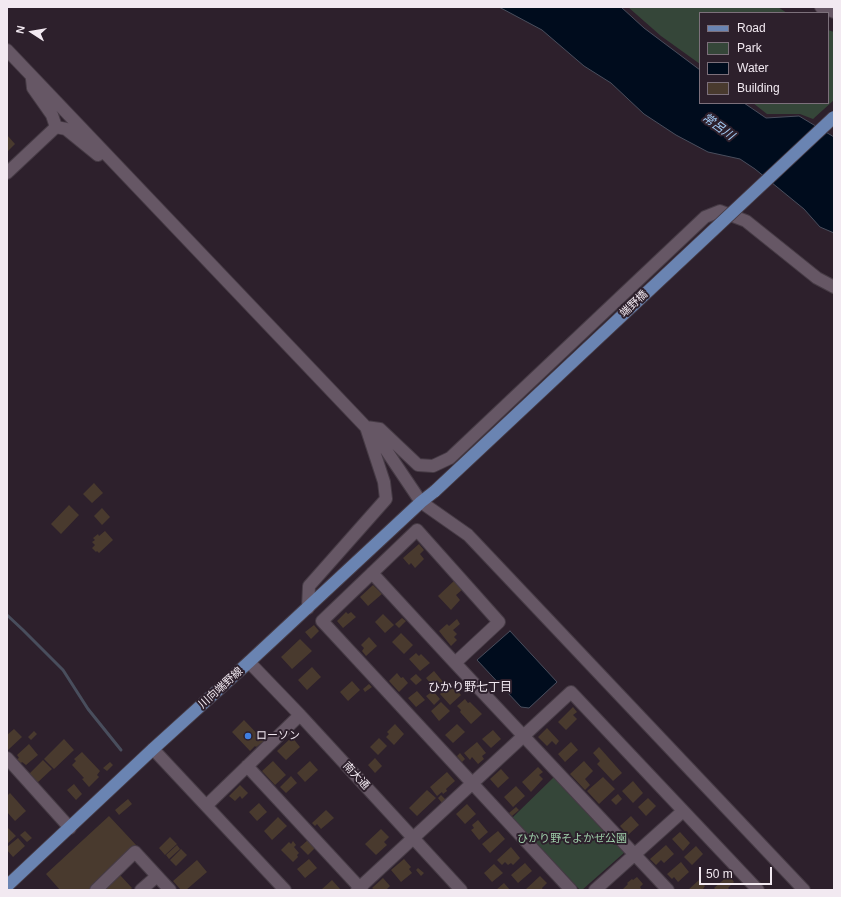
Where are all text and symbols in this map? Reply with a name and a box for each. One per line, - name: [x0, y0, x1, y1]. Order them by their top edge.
- north arrow: [12, 12, 52, 52]
- legend: [699, 12, 829, 104]
- text: Road: [737, 21, 766, 35]
- text: N: [14, 24, 27, 35]
- text: Park: [737, 41, 762, 55]
- text: Water: [737, 61, 769, 75]
- text: Building: [737, 81, 780, 95]
- water label: 常呂川: [699, 111, 737, 143]
- street label: 端野橋: [617, 288, 651, 320]
- street label: 川向端野線: [196, 665, 246, 711]
- district label: ひかり野七丁目: [428, 681, 512, 695]
- place label: ローソン: [256, 729, 300, 743]
- marker: ローソン: [243, 731, 253, 741]
- street label: 南大通: [340, 759, 372, 793]
- park label: ひかり野そよかぜ公園: [517, 832, 627, 846]
- scale bar: [701, 859, 774, 885]
- text: 50 m: [706, 867, 733, 881]

